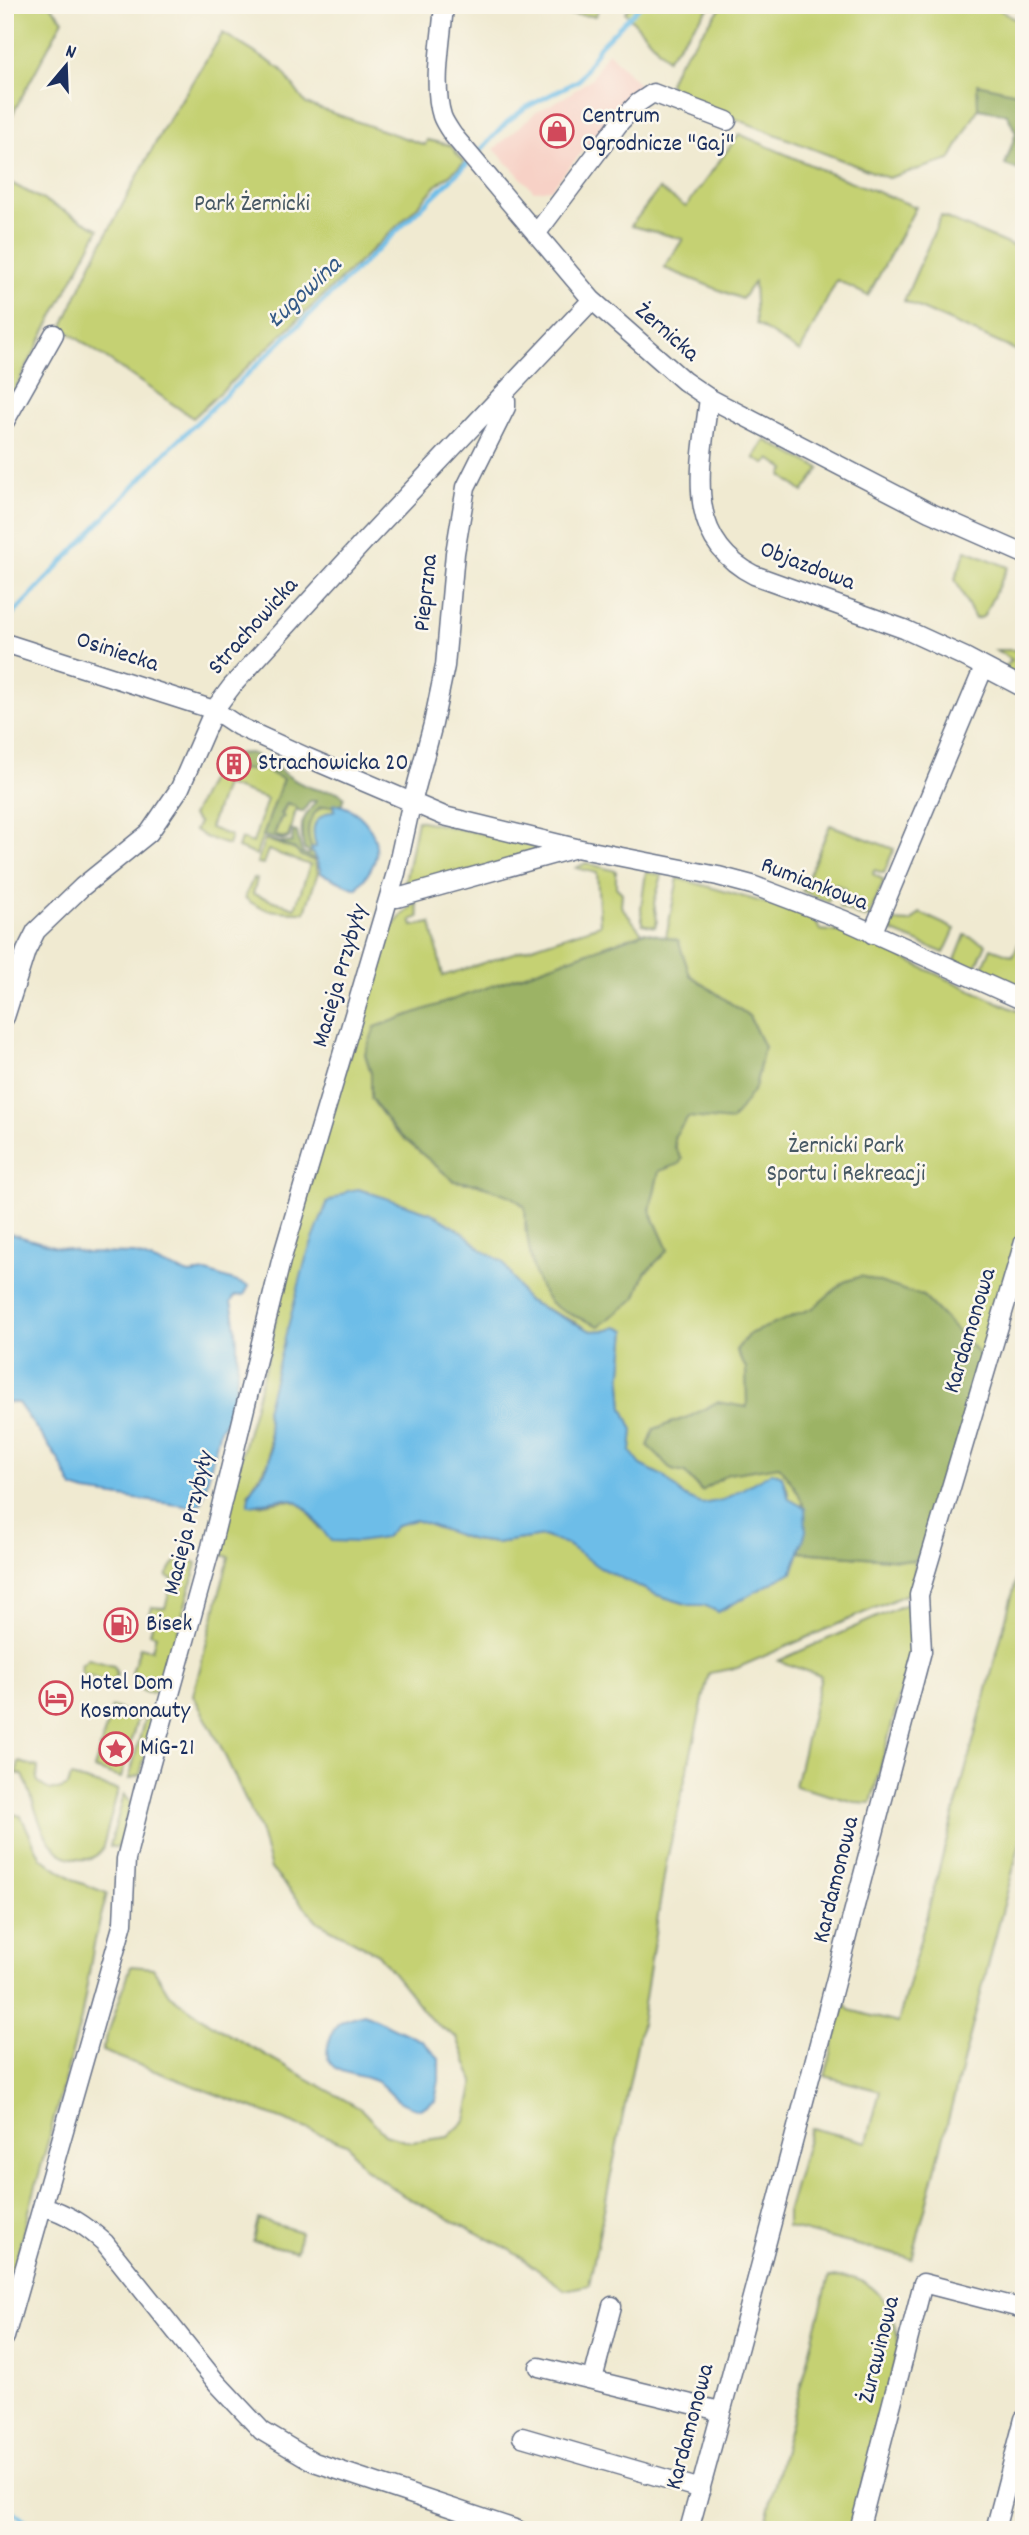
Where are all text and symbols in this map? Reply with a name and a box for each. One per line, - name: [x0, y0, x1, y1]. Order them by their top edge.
- north arrow: [32, 32, 102, 102]
- text: N: [62, 39, 79, 68]
- place label: Centrum Ogrodnicze "Gaj": [582, 100, 734, 162]
- shop icon: Centrum Ogrodnicze "Gaj": [538, 112, 576, 150]
- park label: Park Żernicki: [194, 188, 310, 222]
- water label: Ługowina: [259, 247, 352, 338]
- street label: Żernicka: [626, 295, 707, 371]
- street label: Objazdowa: [754, 533, 860, 601]
- street label: Pieprzna: [406, 552, 448, 633]
- street label: Strachowicka: [201, 570, 308, 684]
- street label: Osiniecka: [71, 624, 163, 683]
- building icon: Strachowicka 20: [215, 745, 253, 783]
- place label: Strachowicka 20: [258, 747, 409, 781]
- street label: Rumiankowa: [755, 849, 873, 921]
- street label: Macieja Przybyły: [304, 899, 378, 1052]
- park label: Żernicki Park Sportu i Rekreacji: [767, 1130, 925, 1192]
- street label: Kardamonowa: [936, 1263, 1006, 1398]
- street label: Macieja Przybyły: [156, 1446, 225, 1599]
- fuel station icon: Bisek: [102, 1606, 140, 1644]
- place label: Bisek: [146, 1608, 192, 1642]
- place label: Hotel Dom Kosmonauty: [80, 1667, 192, 1729]
- hotel icon: Hotel Dom Kosmonauty: [37, 1679, 75, 1717]
- place icon: MiG-21: [97, 1730, 135, 1768]
- place label: MiG-21: [140, 1732, 195, 1766]
- street label: Kardamonowa: [805, 1812, 869, 1947]
- street label: Żurawinowa: [850, 2292, 910, 2407]
- street label: Kardamonowa: [658, 2359, 724, 2494]

